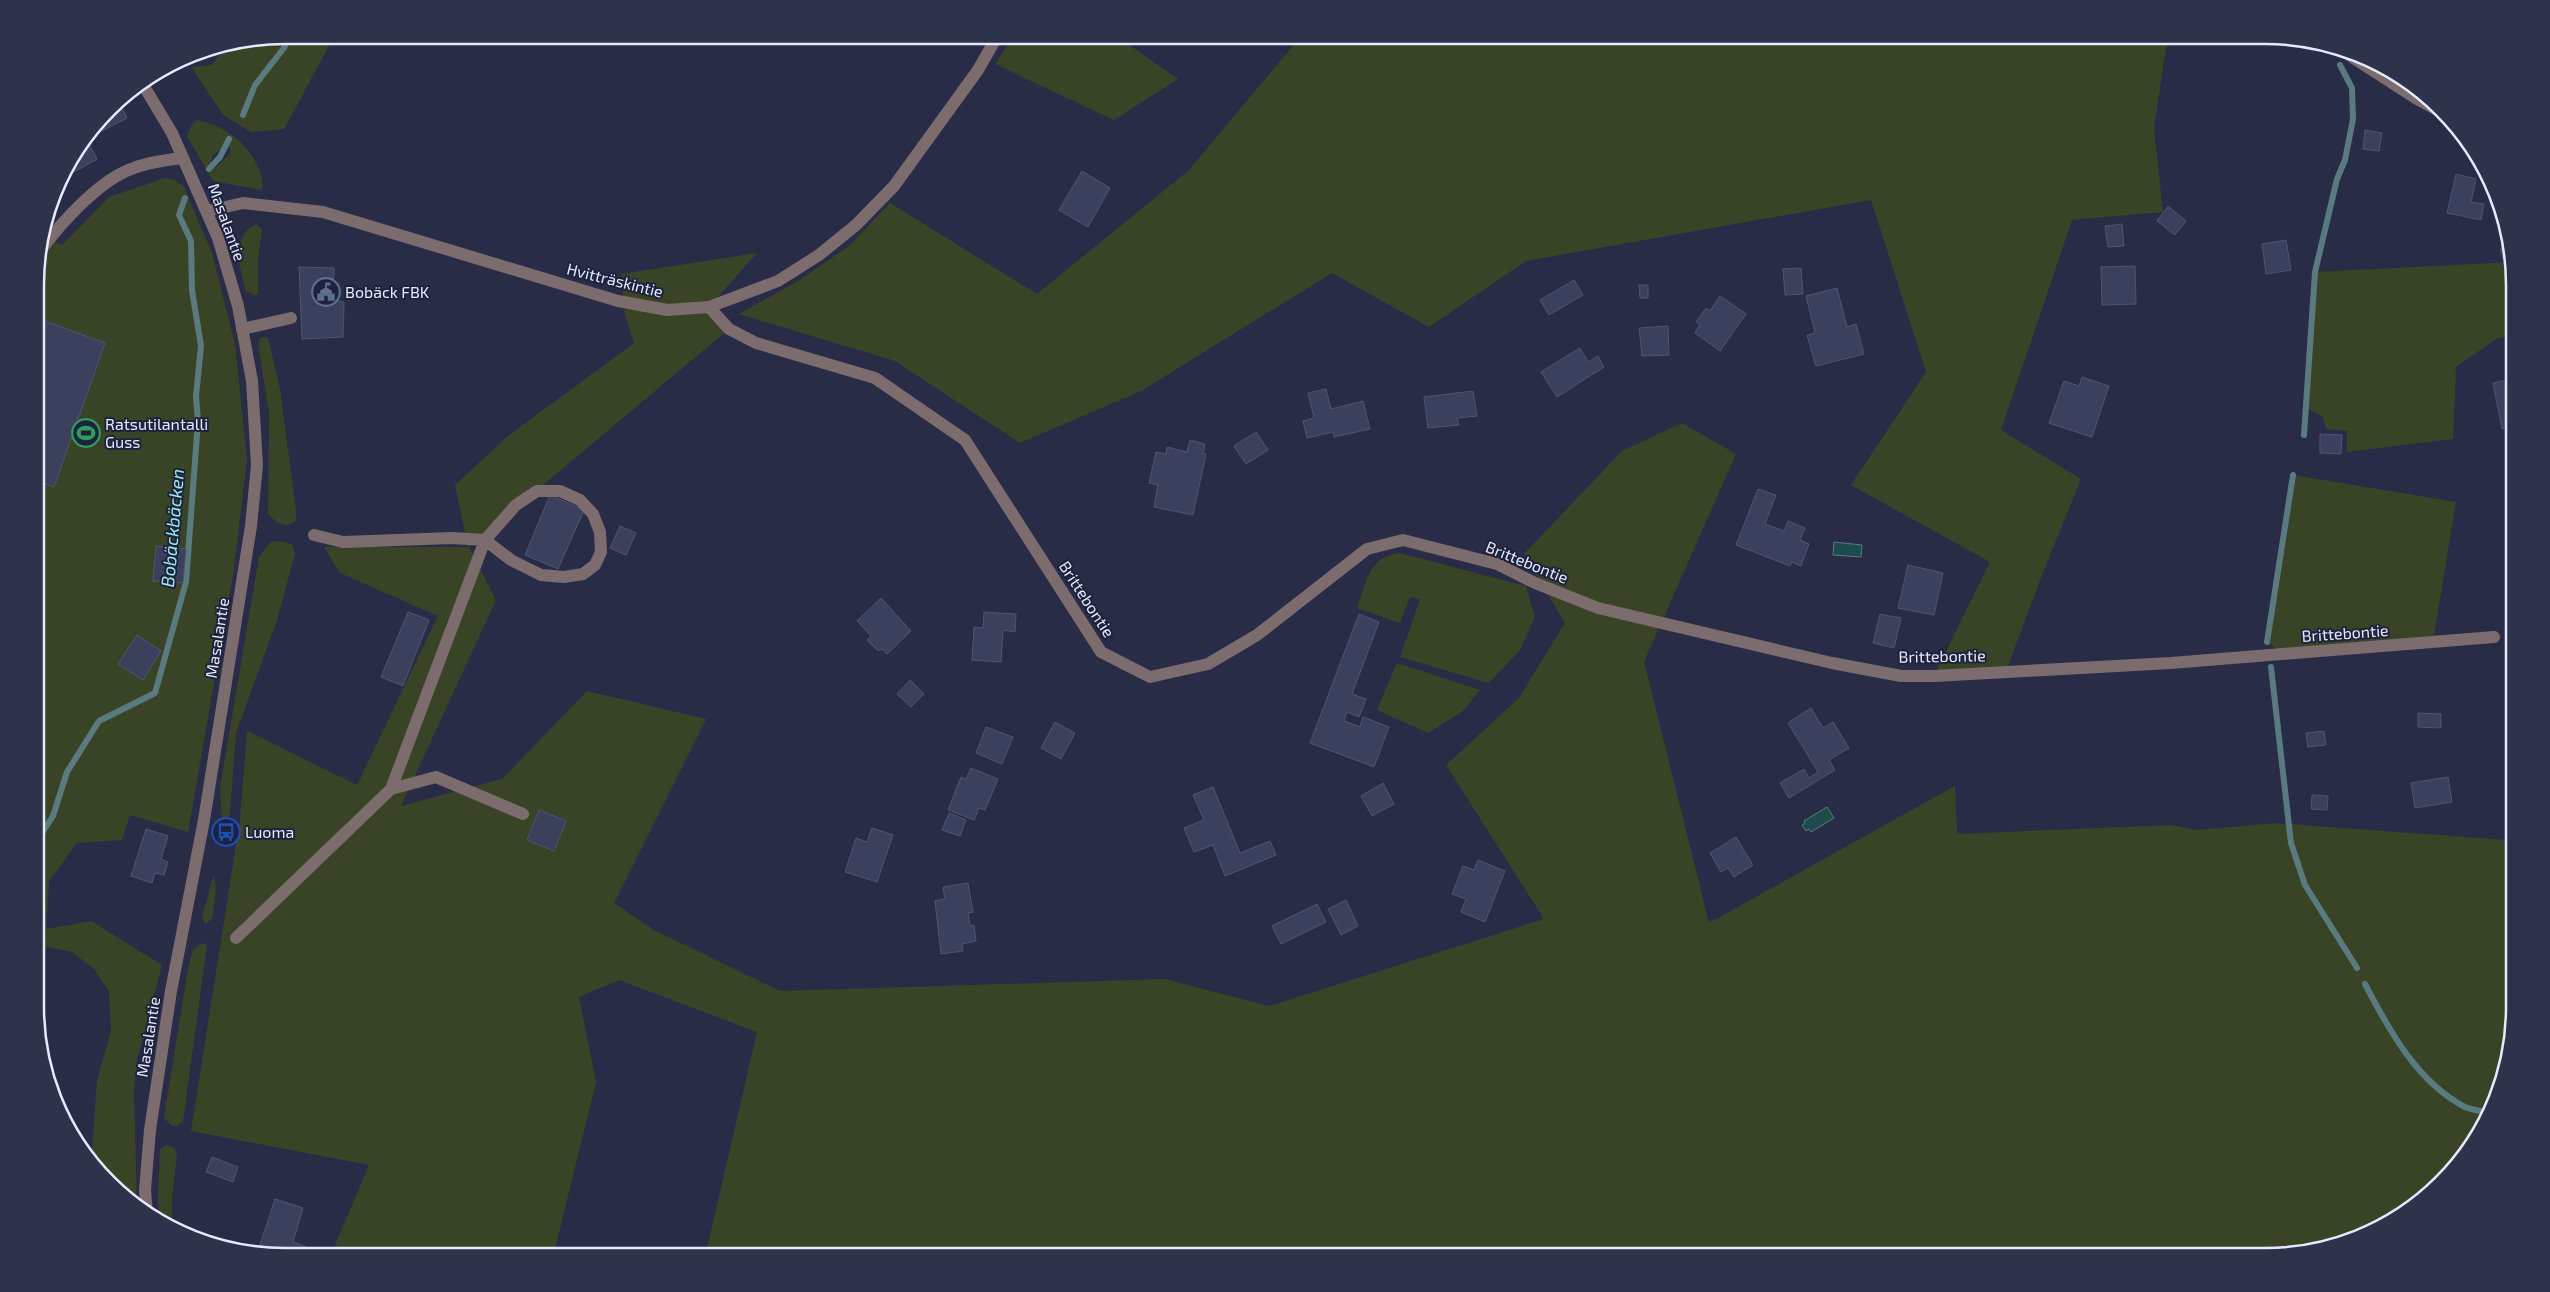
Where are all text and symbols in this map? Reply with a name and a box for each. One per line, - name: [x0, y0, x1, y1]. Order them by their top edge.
- street label: Masalantie: [205, 180, 250, 263]
- street label: Hvitträskintie: [565, 258, 665, 301]
- public building icon: Bobäck FBK: [311, 277, 341, 307]
- place label: Bobäck FBK: [345, 282, 430, 301]
- place label: Ratsutilantalli Guss: [105, 414, 208, 451]
- sports icon: Ratsutilantalli Guss: [71, 418, 101, 448]
- water label: Bobäckbäcken: [156, 468, 188, 588]
- street label: Brittebontie: [1483, 536, 1571, 587]
- street label: Brittebontie: [1056, 557, 1119, 640]
- street label: Masalantie: [201, 596, 232, 680]
- street label: Brittebontie: [2301, 620, 2389, 645]
- street label: Brittebontie: [1898, 645, 1986, 666]
- bus stop icon: Luoma: [211, 817, 241, 847]
- place label: Luoma: [245, 822, 294, 841]
- street label: Masalantie: [132, 995, 163, 1079]

